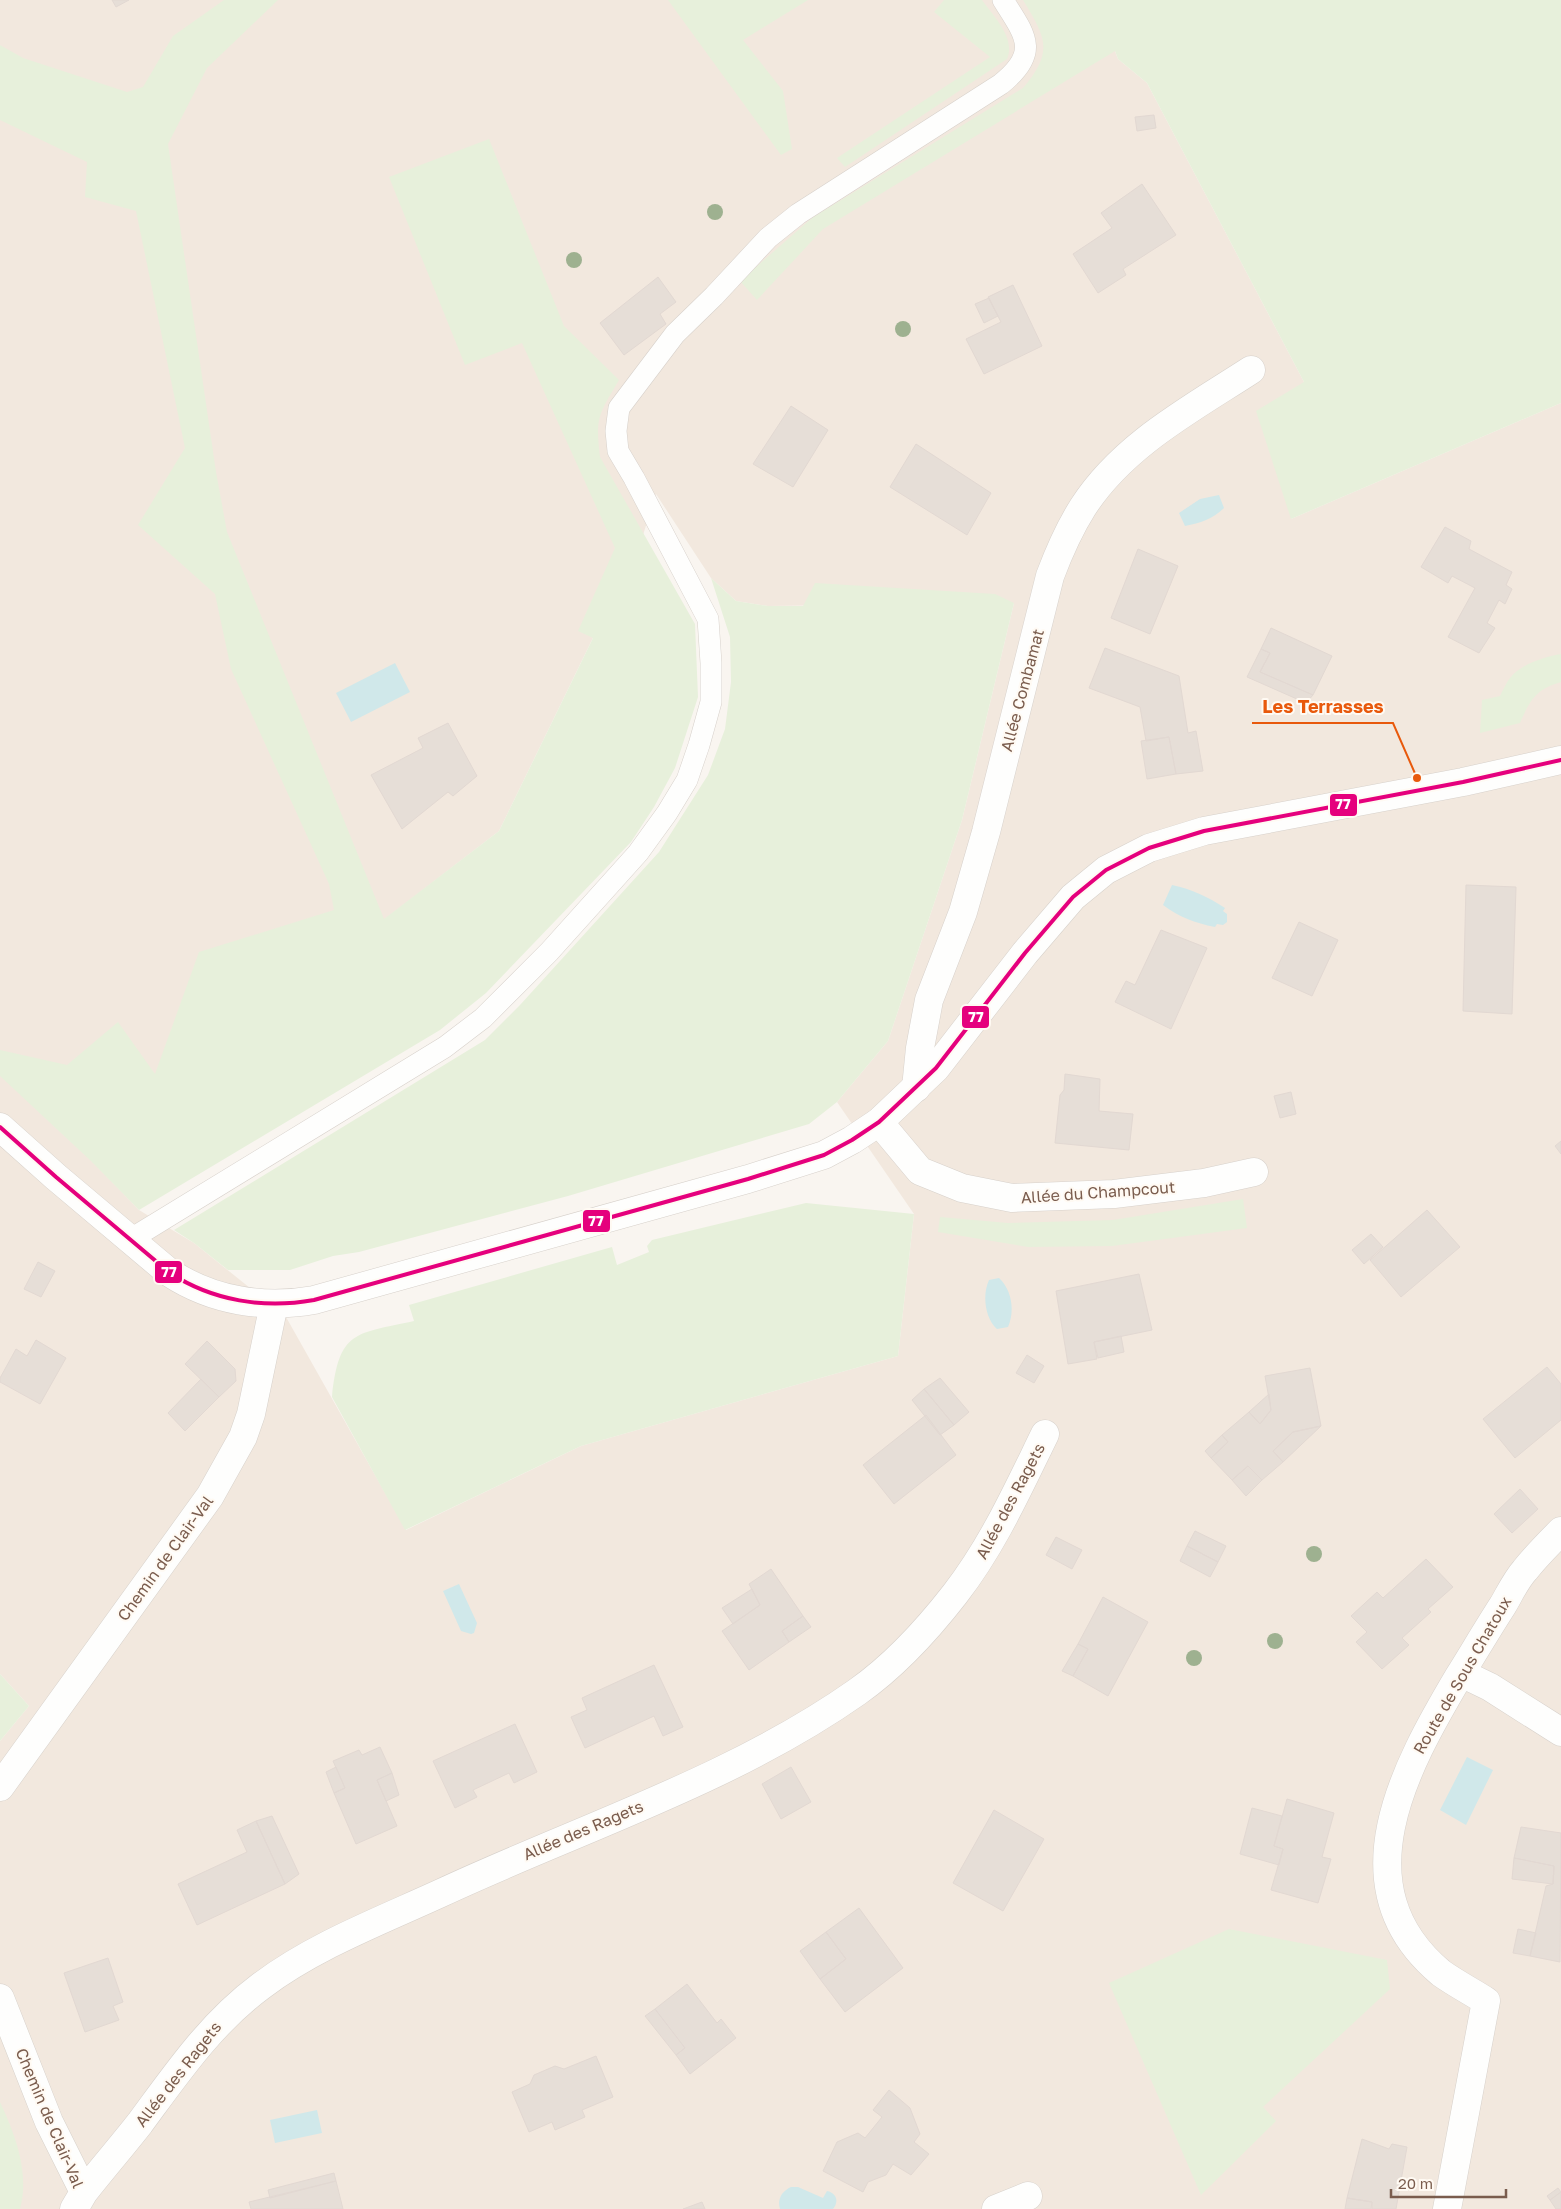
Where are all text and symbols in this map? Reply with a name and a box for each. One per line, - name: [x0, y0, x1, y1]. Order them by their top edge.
- street label: Allée Combamat: [996, 627, 1048, 753]
- callout: Les Terrasses: [1252, 690, 1393, 723]
- text: Les Terrasses: [1262, 695, 1384, 717]
- line badge: 77: [1329, 793, 1358, 817]
- text: 77: [1335, 795, 1351, 812]
- line badge: 77: [961, 1005, 990, 1029]
- text: 77: [968, 1008, 984, 1025]
- street label: Allée du Champcout: [1020, 1177, 1176, 1207]
- line badge: 77: [582, 1209, 611, 1233]
- text: 77: [588, 1212, 604, 1229]
- line badge: 77: [154, 1260, 183, 1284]
- text: 77: [161, 1263, 177, 1280]
- street label: Allée des Ragets: [971, 1440, 1049, 1562]
- street label: Chemin de Clair-Val: [113, 1491, 217, 1625]
- street label: Route de Sous Chatoux: [1409, 1592, 1515, 1757]
- street label: Allée des Ragets: [520, 1796, 646, 1864]
- street label: Allée des Ragets: [131, 2017, 225, 2131]
- street label: Chemin de Clair-Val: [11, 2045, 89, 2191]
- scale bar: [1391, 2166, 1506, 2198]
- text: 20 m: [1398, 2174, 1433, 2192]

